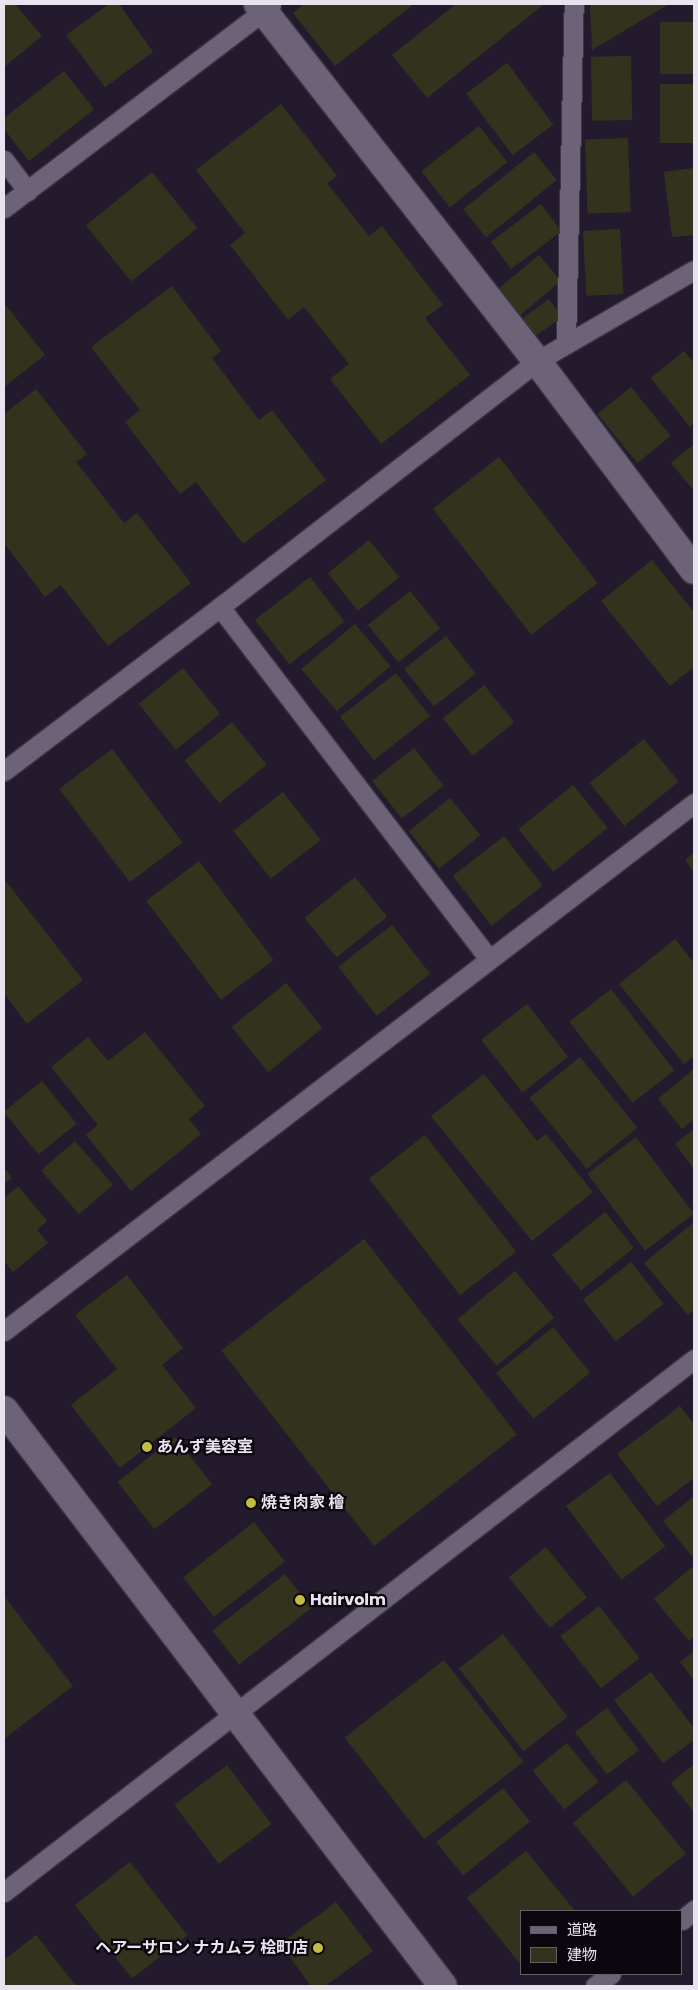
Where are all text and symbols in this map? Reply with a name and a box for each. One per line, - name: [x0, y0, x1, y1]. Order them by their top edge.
- place label: あんず美容室: [157, 1437, 253, 1457]
- marker: あんず美容室: [141, 1441, 153, 1453]
- place label: 焼き肉家 檜: [261, 1493, 344, 1513]
- marker: 焼き肉家 檜: [245, 1497, 257, 1509]
- place label: Hairvolm: [310, 1590, 386, 1610]
- marker: Hairvolm: [294, 1594, 306, 1606]
- legend: [520, 1910, 683, 1975]
- text: 道路: [567, 1919, 597, 1940]
- place label: ヘアーサロン ナカムラ 桧町店: [94, 1938, 308, 1958]
- marker: ヘアーサロン ナカムラ 桧町店: [312, 1942, 324, 1954]
- text: 建物: [567, 1944, 597, 1965]

